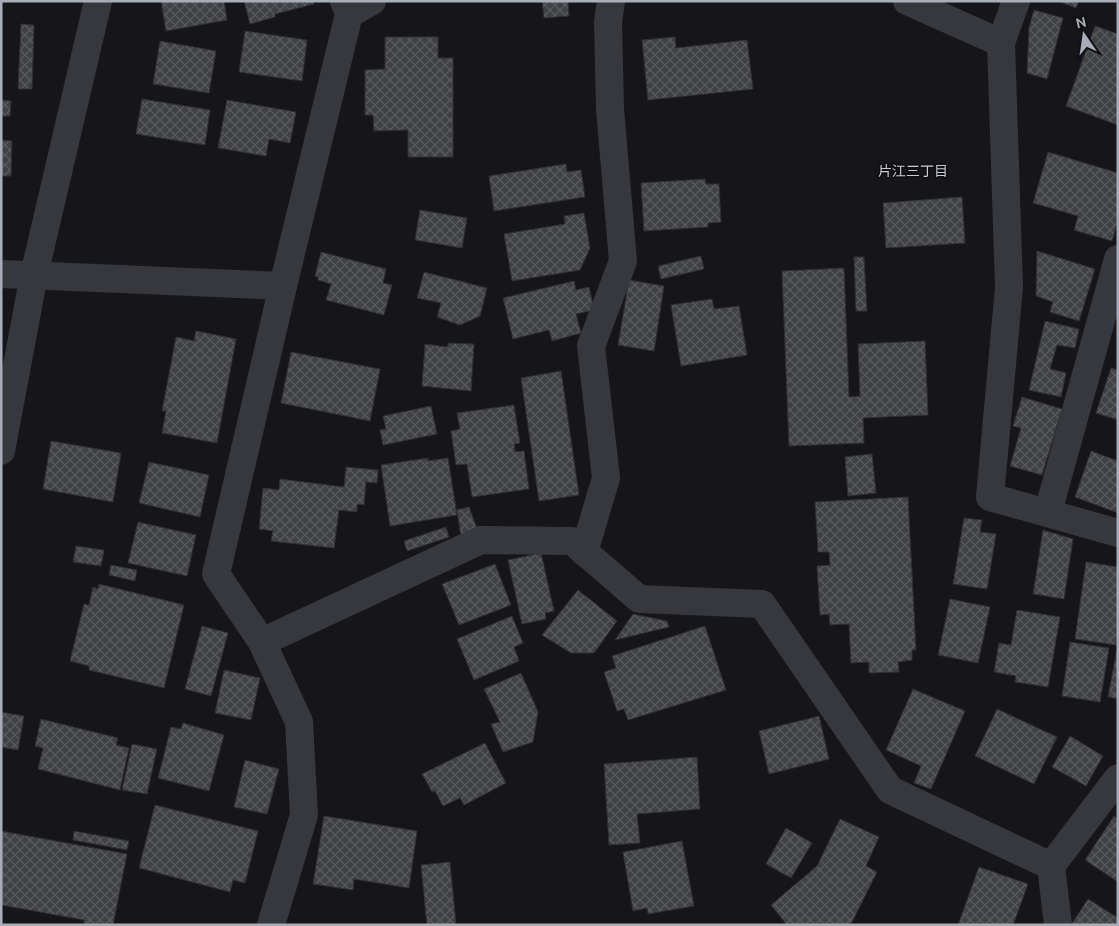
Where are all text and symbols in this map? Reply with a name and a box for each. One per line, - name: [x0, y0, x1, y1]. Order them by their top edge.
- north arrow: [1059, 10, 1109, 60]
- text: N: [1074, 13, 1088, 31]
- district label: 片江三丁目: [878, 163, 948, 179]

